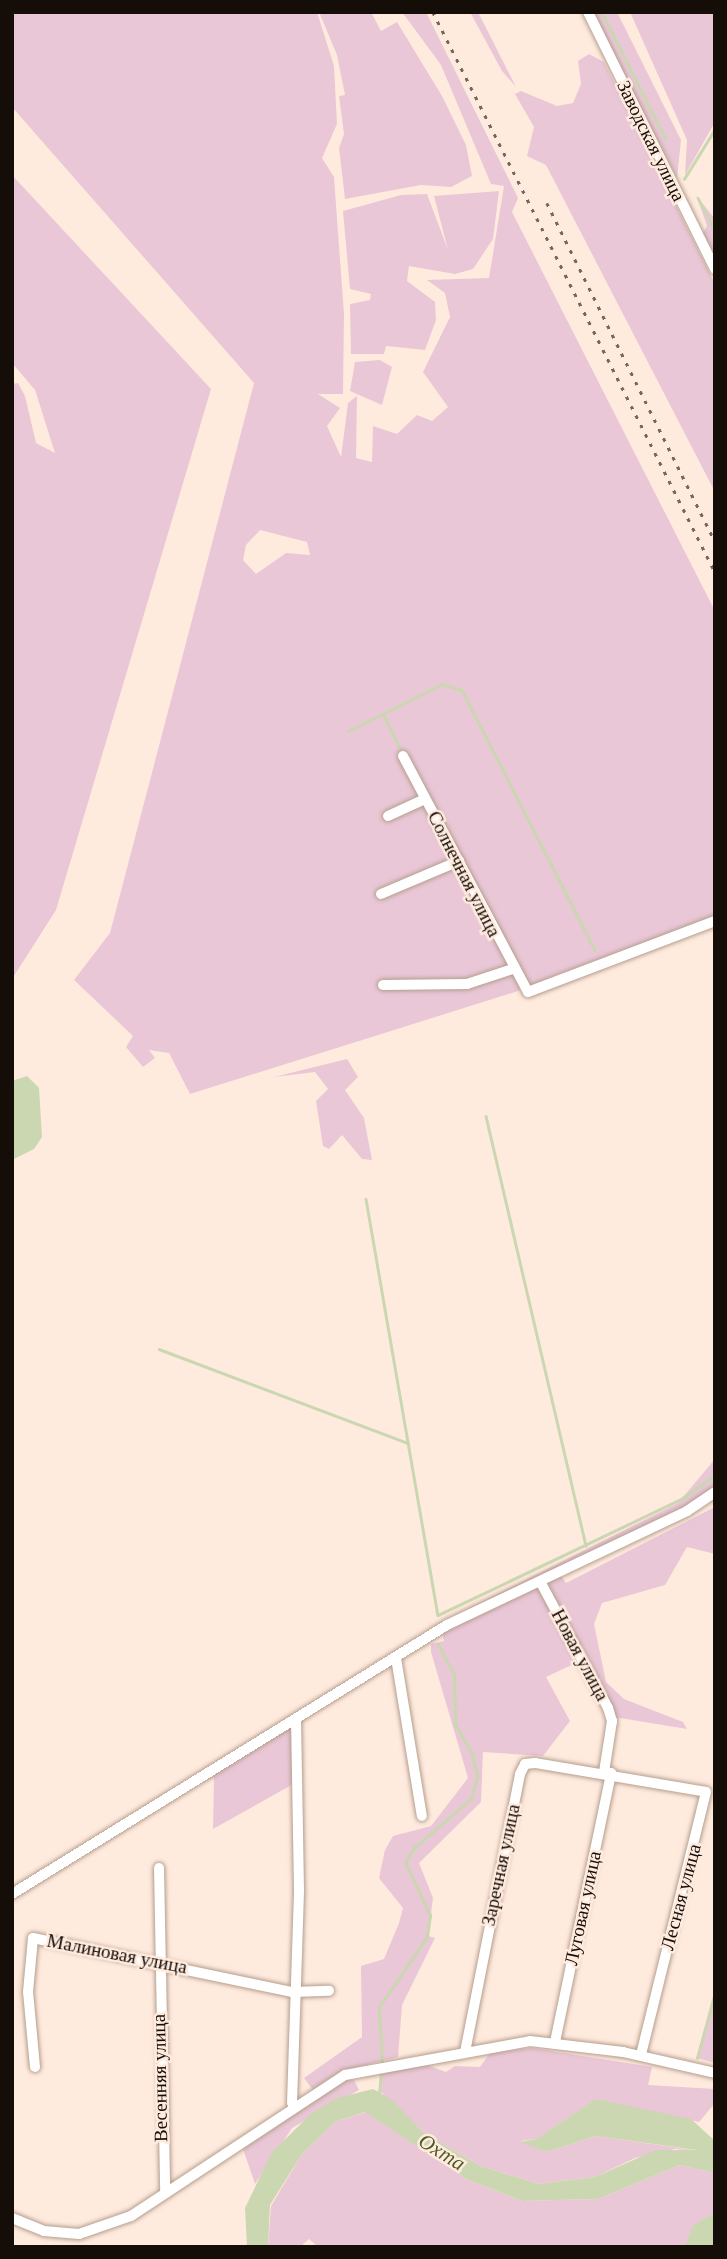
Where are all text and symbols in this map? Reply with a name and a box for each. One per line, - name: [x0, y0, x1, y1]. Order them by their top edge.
- street label: Заводская улица: [612, 77, 690, 205]
- street label: Солнечная улица: [422, 807, 506, 941]
- street label: Новая улица: [546, 1605, 614, 1705]
- street label: Заречная улица: [477, 1802, 525, 1928]
- street label: Лесная улица: [656, 1841, 706, 1953]
- street label: Луговая улица: [560, 1849, 606, 1967]
- street label: Малиновая улица: [45, 1929, 189, 1979]
- street label: Весенняя улица: [147, 2014, 173, 2142]
- water label: Охта: [414, 2128, 470, 2176]

